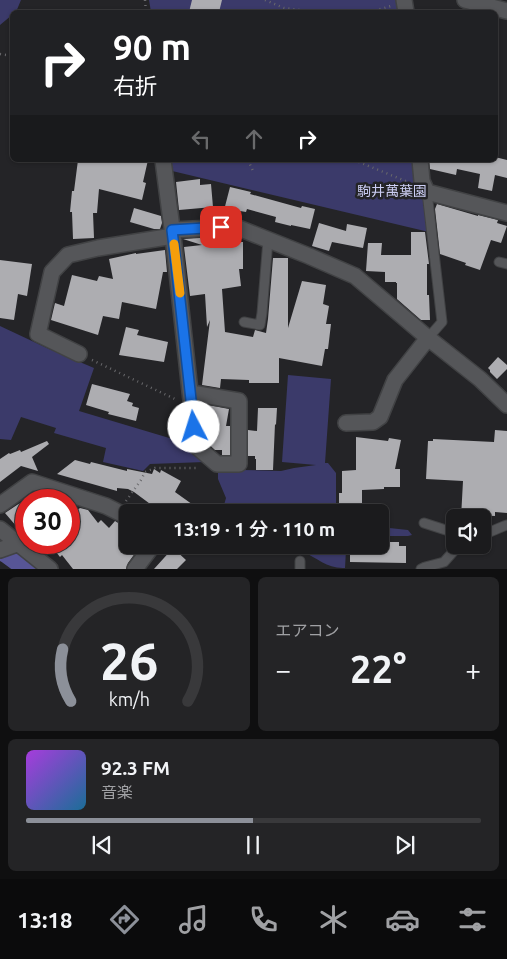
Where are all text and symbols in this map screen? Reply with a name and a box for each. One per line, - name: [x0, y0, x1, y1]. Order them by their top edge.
- text: 90 m: [113, 27, 191, 67]
- icon: right: [30, 30, 95, 95]
- text: 右折: [113, 73, 157, 98]
- icon: left: [187, 125, 215, 153]
- icon: ahead: [240, 125, 268, 153]
- icon: right: [293, 125, 321, 153]
- park label: 駒井萬葉園: [357, 183, 427, 199]
- pin: [200, 206, 242, 248]
- icon: arrive: [207, 213, 235, 241]
- position arrow: [167, 400, 219, 452]
- speed limit sign: 30: [15, 489, 80, 554]
- map controls: [446, 509, 491, 554]
- button: sound: [446, 509, 491, 554]
- text: 13:19 · 1 分 · 110 m: [173, 518, 335, 540]
- text: エアコン: [276, 621, 340, 639]
- text: 26: [99, 632, 158, 690]
- text: 22°: [350, 648, 406, 690]
- text: −: [276, 654, 291, 685]
- text: +: [465, 654, 481, 685]
- text: km/h: [108, 689, 149, 709]
- text: 92.3 FM: [101, 757, 170, 779]
- text: 音楽: [101, 783, 133, 801]
- icon: previous: [88, 831, 116, 859]
- icon: pause: [239, 831, 267, 859]
- icon: next: [391, 831, 419, 859]
- icon: directions: [107, 902, 142, 937]
- icon: music: [176, 902, 211, 937]
- icon: phone: [246, 902, 281, 937]
- icon: climate: [316, 902, 351, 937]
- icon: car: [385, 902, 420, 937]
- icon: filters: [455, 902, 490, 937]
- text: 13:18: [17, 907, 72, 932]

